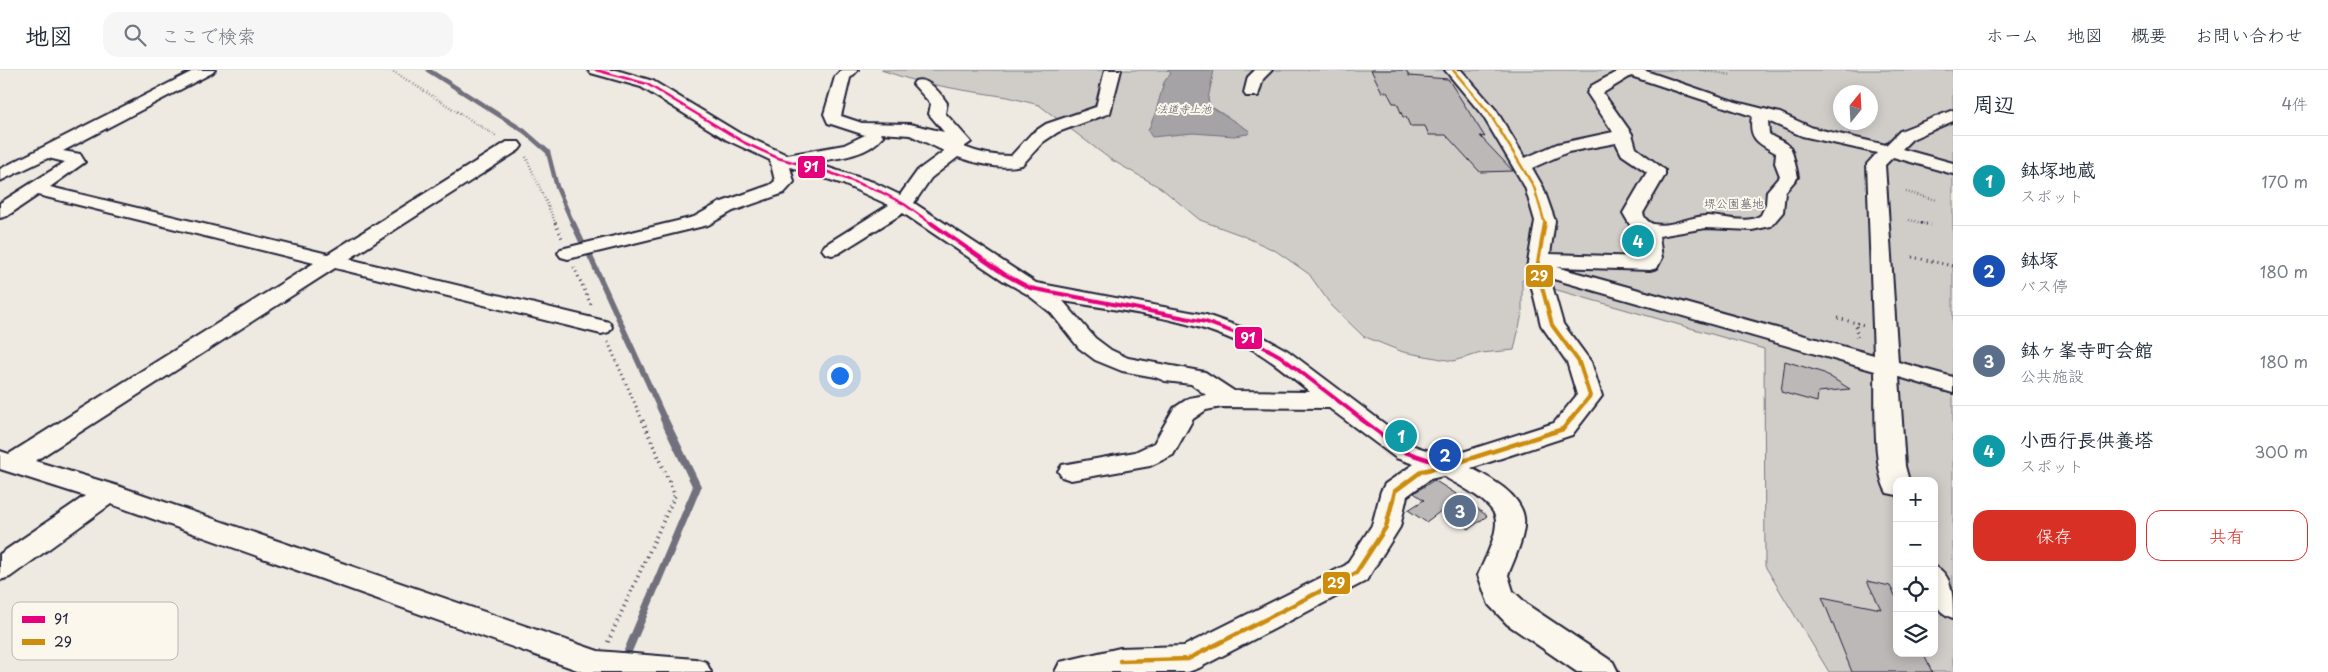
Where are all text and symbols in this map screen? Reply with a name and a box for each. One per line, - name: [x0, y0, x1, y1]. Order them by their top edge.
- search box: [103, 12, 453, 57]
- text: 地図: [25, 17, 73, 53]
- icon: search: [121, 21, 149, 49]
- text: ここで検索: [161, 21, 256, 49]
- text: ホーム: [1986, 21, 2039, 48]
- text: 地図: [2067, 21, 2103, 48]
- text: 概要: [2131, 21, 2167, 48]
- text: お問い合わせ: [2195, 21, 2303, 48]
- north arrow: [1833, 85, 1878, 130]
- text: 周辺: [1973, 87, 2015, 119]
- text: 4件: [2281, 91, 2308, 115]
- water label: 法道寺上池: [1157, 100, 1212, 117]
- line badge: 91: [797, 155, 826, 179]
- text: 鉢塚地蔵: [2020, 155, 2096, 183]
- text: 91: [803, 156, 819, 177]
- text: 1: [1985, 169, 1993, 193]
- text: 170 m: [2262, 169, 2308, 193]
- text: スポット: [2020, 183, 2084, 207]
- park label: 堺公園墓地: [1704, 194, 1764, 212]
- pin: 4: [1622, 222, 1654, 260]
- text: 鉢塚: [2020, 245, 2058, 273]
- text: 2: [1983, 259, 1995, 283]
- text: 180 m: [2260, 259, 2308, 283]
- line badge: 29: [1525, 264, 1554, 288]
- text: 29: [1530, 265, 1548, 286]
- text: バス停: [2020, 273, 2068, 297]
- line badge: 91: [1234, 326, 1263, 350]
- text: 91: [1240, 327, 1256, 348]
- text: 鉢ヶ峯寺町会館: [2020, 335, 2153, 363]
- text: 3: [1984, 349, 1994, 373]
- text: 180 m: [2260, 349, 2308, 373]
- your location: [827, 363, 853, 389]
- text: 公共施設: [2020, 363, 2084, 387]
- pin: 1: [1385, 417, 1417, 455]
- text: 小西行長供養塔: [2020, 425, 2153, 453]
- pin: 2: [1429, 436, 1461, 474]
- text: 4: [1984, 439, 1994, 463]
- text: 300 m: [2254, 439, 2308, 463]
- text: スポット: [2020, 453, 2084, 477]
- map controls: [1893, 477, 1938, 657]
- button: +: [1893, 477, 1938, 522]
- pin: 3: [1444, 492, 1476, 530]
- button: 保存: [1973, 510, 2136, 561]
- button: 共有: [2146, 510, 2308, 561]
- button: −: [1893, 522, 1938, 567]
- button: locate: [1893, 567, 1938, 612]
- line badge: 29: [1322, 571, 1351, 595]
- text: 29: [1327, 572, 1345, 593]
- legend: [12, 602, 178, 660]
- text: 91: [54, 608, 68, 629]
- button: layers: [1893, 612, 1938, 657]
- text: 29: [54, 631, 72, 652]

